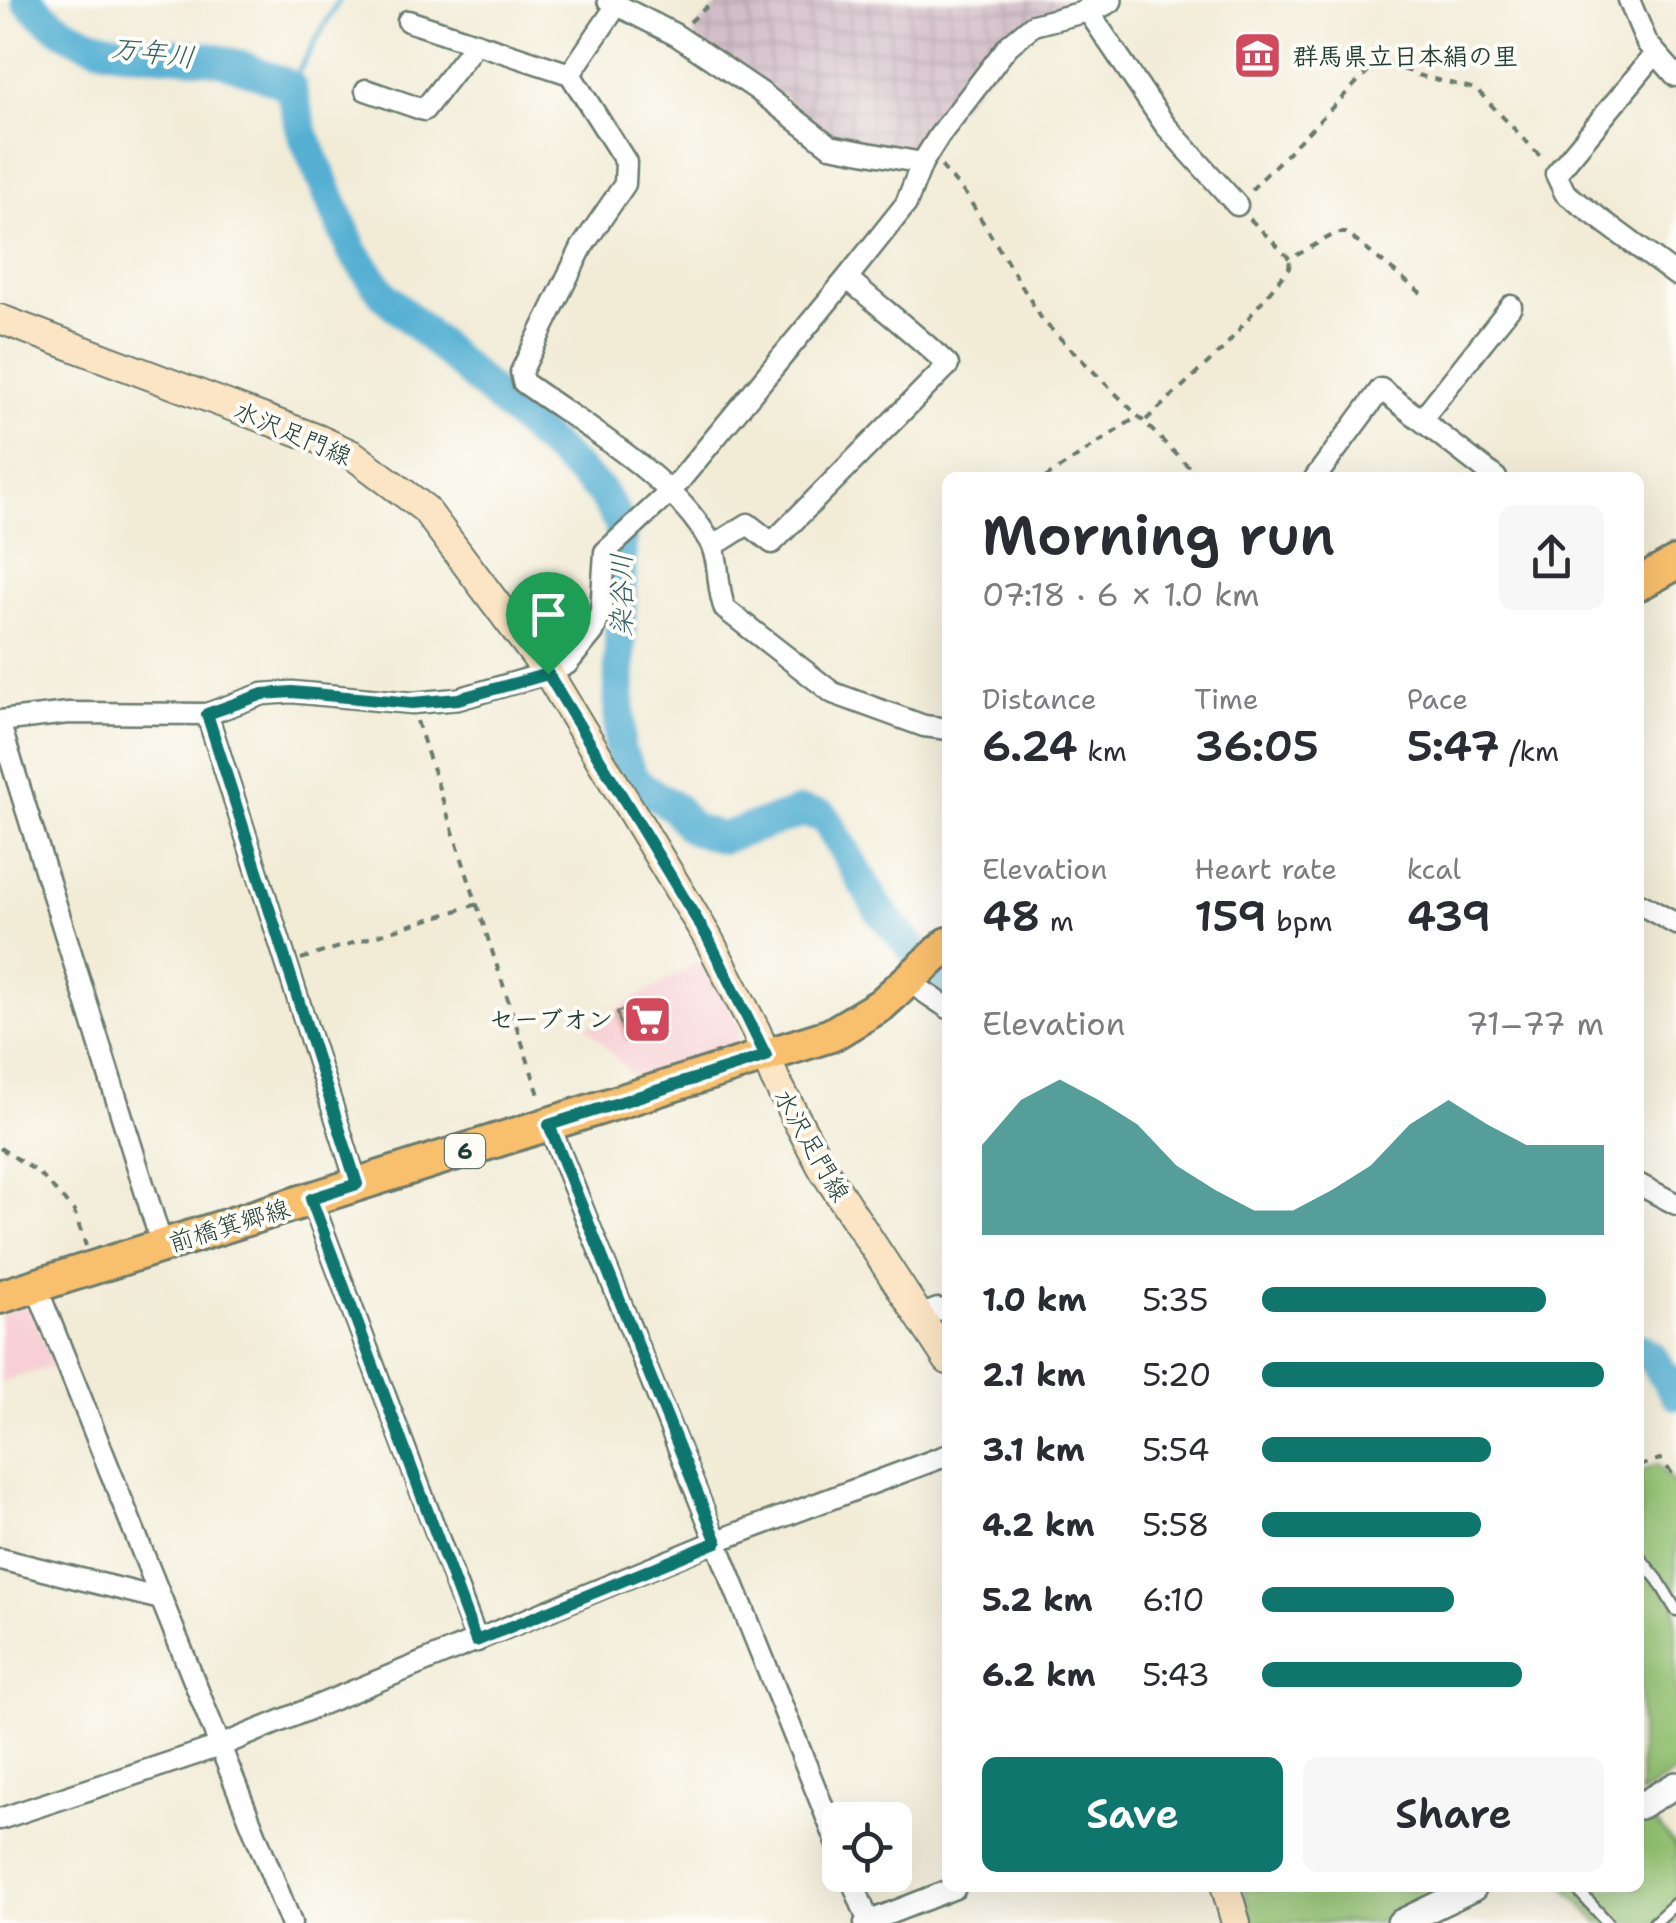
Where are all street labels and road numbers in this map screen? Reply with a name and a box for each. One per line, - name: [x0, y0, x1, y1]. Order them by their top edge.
- street label: 水沢足門線: [229, 393, 357, 473]
- street label: 水沢足門線: [766, 1082, 858, 1208]
- road number: 6: [445, 1134, 485, 1168]
- street label: 前橋箕郷線: [164, 1190, 294, 1260]

